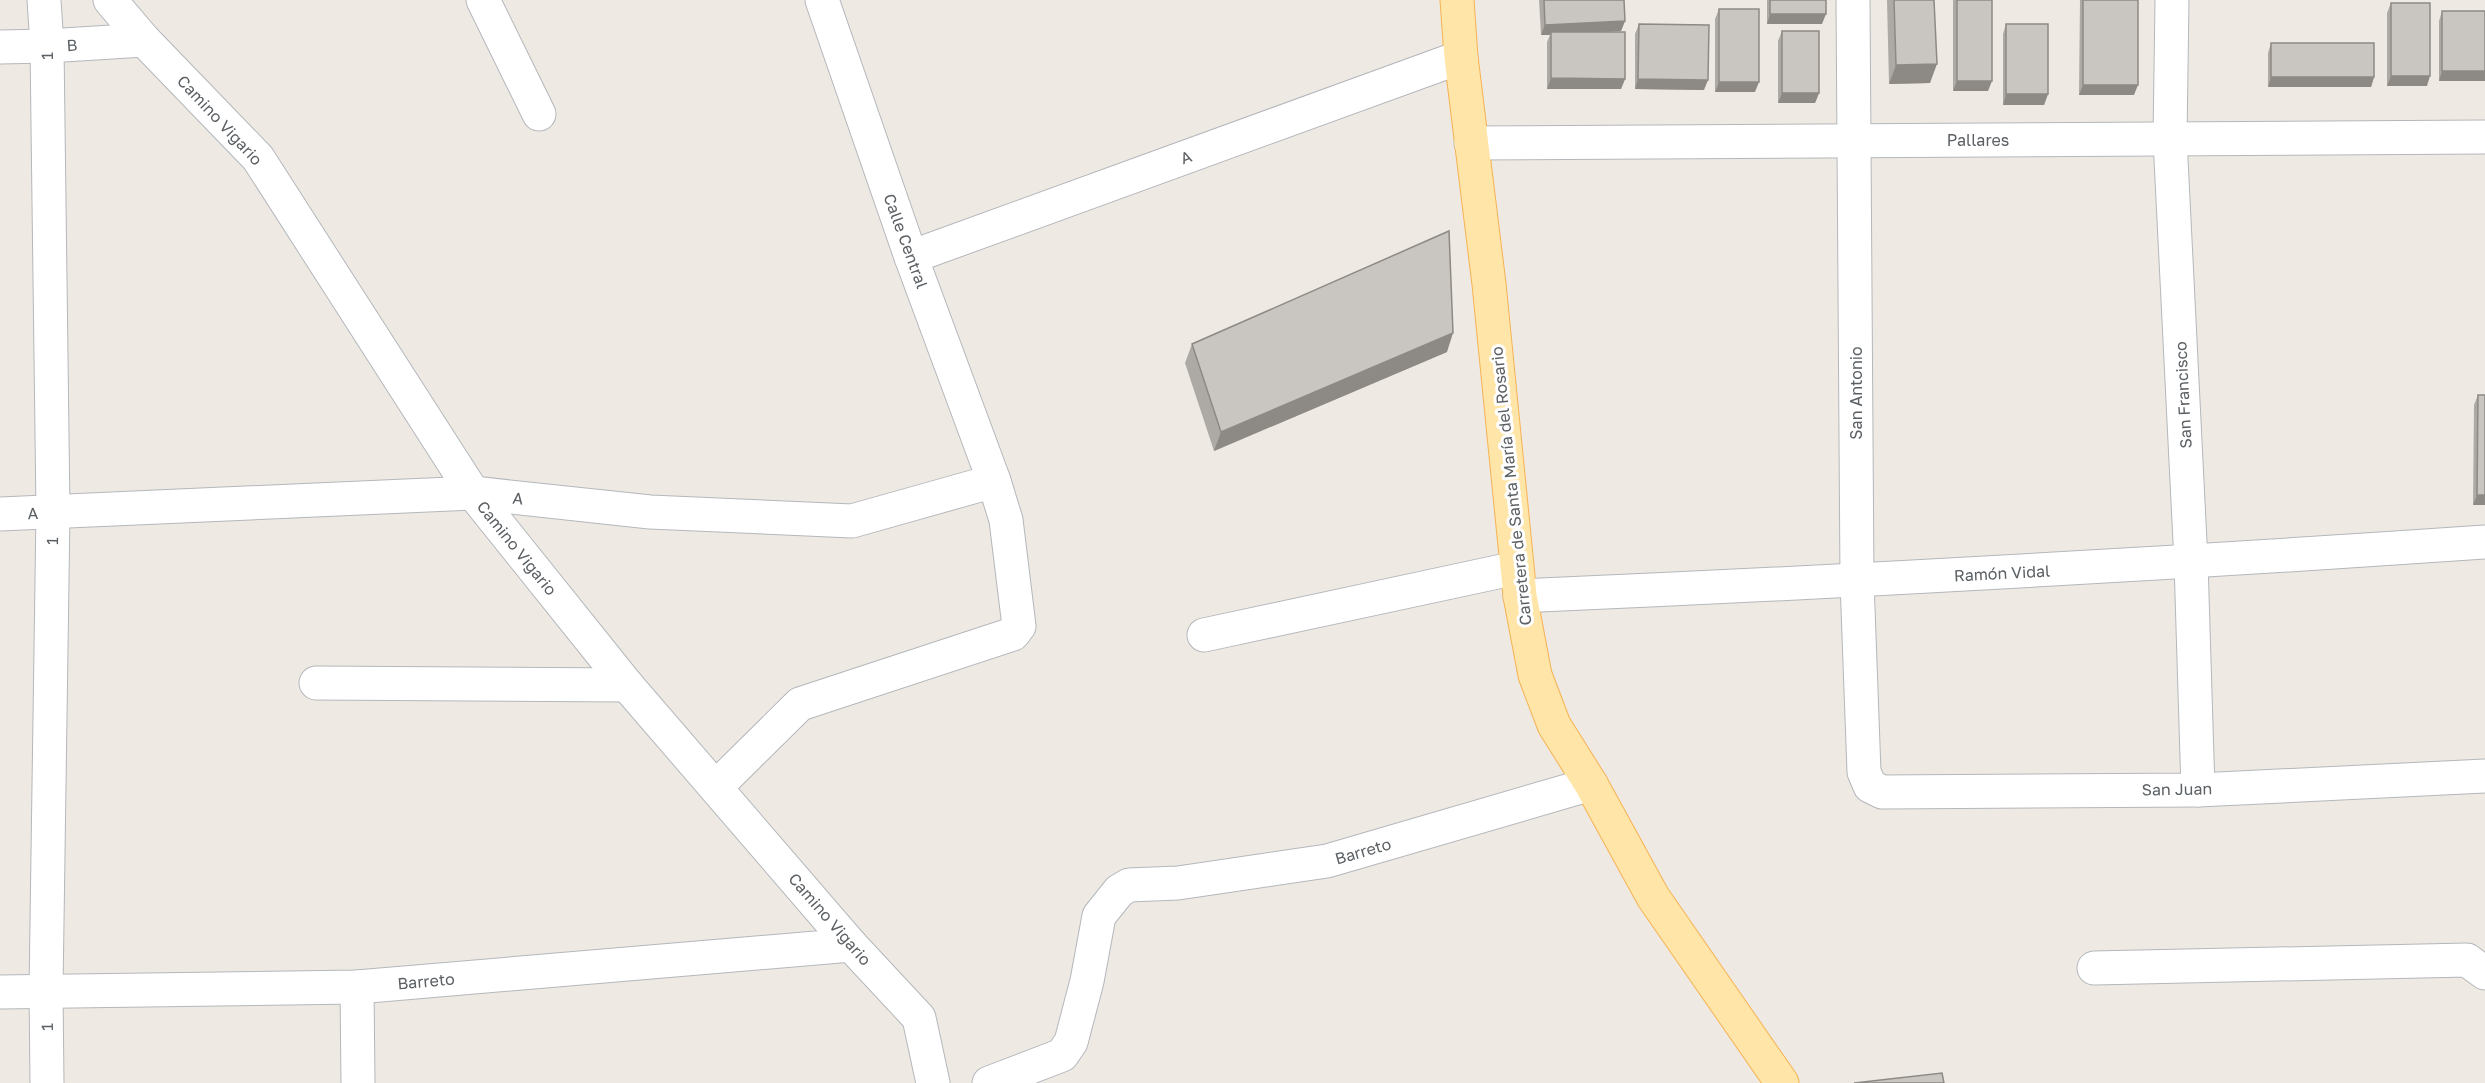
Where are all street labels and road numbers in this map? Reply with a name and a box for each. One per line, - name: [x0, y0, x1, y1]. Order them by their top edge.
- street label: B: [66, 35, 78, 55]
- street label: 1: [37, 52, 57, 60]
- street label: Camino Vigario: [173, 71, 267, 169]
- street label: Pallares: [1947, 130, 2009, 150]
- street label: A: [1178, 146, 1195, 168]
- street label: Calle Central: [880, 191, 932, 291]
- street label: San Francisco: [2170, 341, 2196, 449]
- street label: Carretera de Santa María del Rosario: [1486, 346, 1536, 626]
- street label: San Antonio: [1846, 346, 1866, 440]
- street label: A: [512, 487, 525, 509]
- street label: Camino Vigario: [473, 497, 561, 599]
- street label: A: [27, 503, 39, 523]
- street label: 1: [42, 537, 62, 545]
- street label: Ramón Vidal: [1953, 560, 2051, 586]
- street label: San Juan: [2142, 778, 2212, 800]
- street label: Barreto: [1333, 833, 1393, 869]
- street label: Camino Vigario: [784, 869, 876, 969]
- street label: Barreto: [397, 969, 455, 993]
- street label: 1: [37, 1023, 57, 1031]

